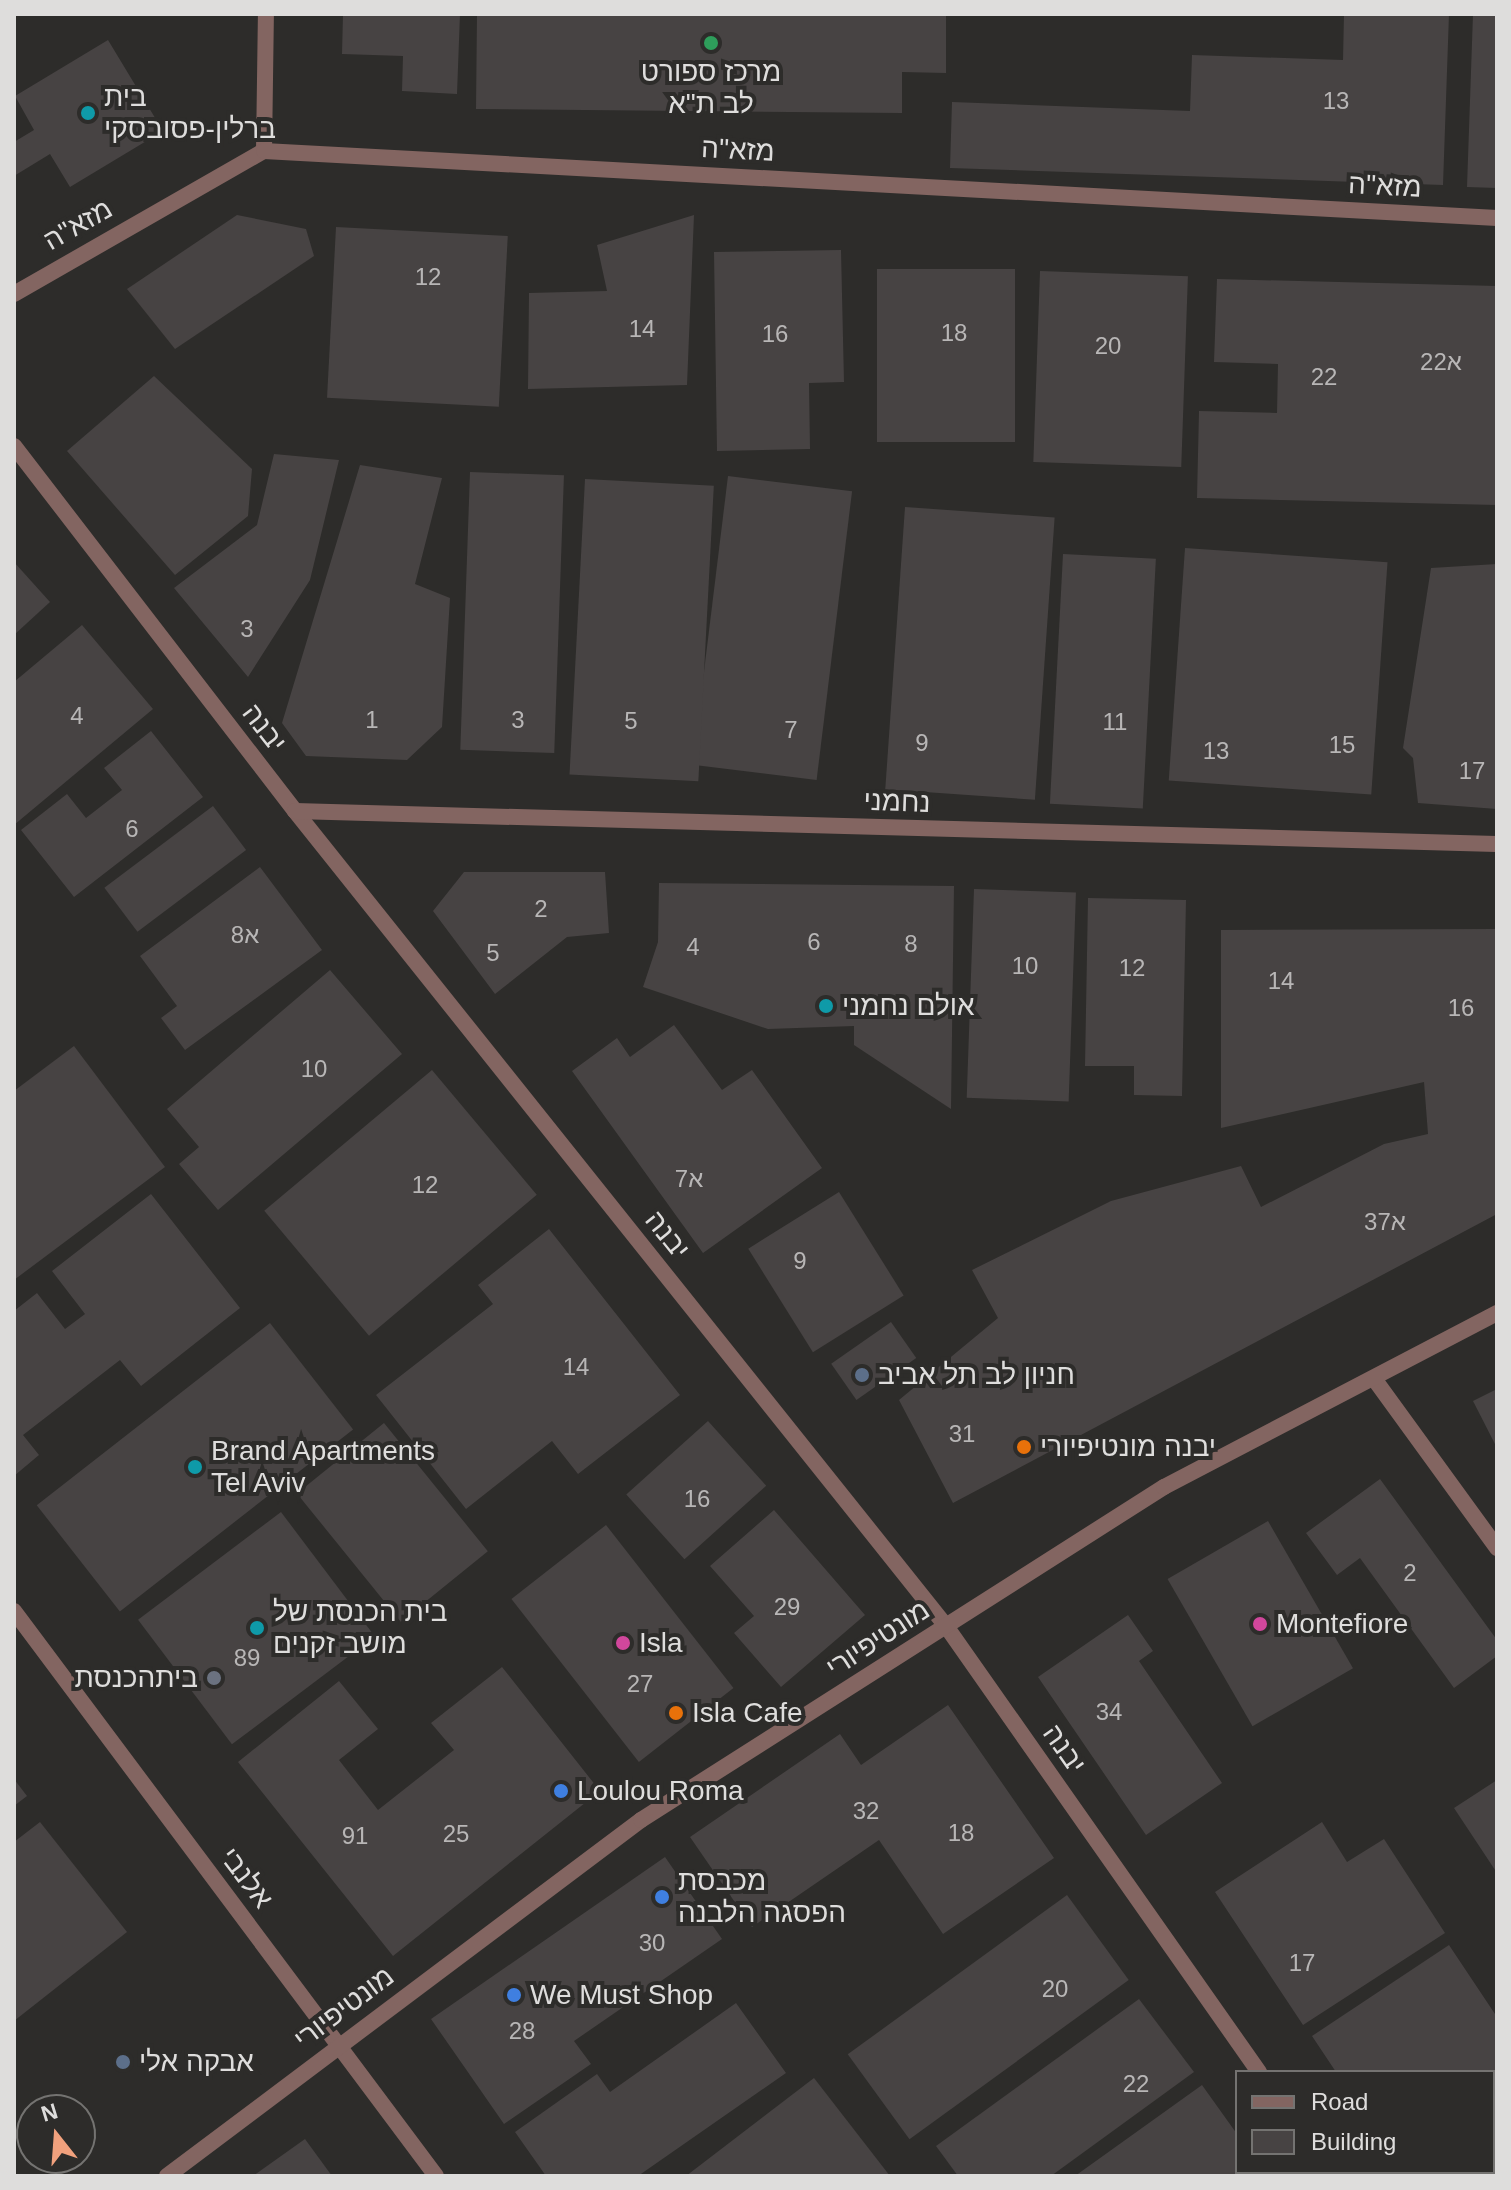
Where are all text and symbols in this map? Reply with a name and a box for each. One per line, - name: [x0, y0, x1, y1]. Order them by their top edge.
- marker: מרכז ספורט לב ת"א: [702, 34, 720, 52]
- place label: מרכז ספורט לב ת"א: [641, 55, 781, 121]
- place label: בית ברלין-פסובסקי: [104, 80, 276, 146]
- house number: 13: [1323, 87, 1349, 115]
- marker: בית ברלין-פסובסקי: [79, 104, 97, 122]
- street label: מזא"ה: [700, 131, 776, 169]
- street label: מזא"ה: [1347, 167, 1423, 205]
- street label: מזא"ה: [38, 192, 118, 258]
- house number: 12: [415, 263, 441, 291]
- house number: 14: [629, 315, 655, 343]
- house number: 18: [941, 319, 967, 347]
- house number: 16: [762, 320, 788, 348]
- house number: 20: [1095, 332, 1121, 360]
- house number: 22א: [1420, 348, 1462, 376]
- house number: 22: [1311, 363, 1337, 391]
- house number: 3: [240, 615, 254, 643]
- street label: יבנה: [235, 697, 293, 759]
- house number: 4: [70, 702, 84, 730]
- house number: 1: [365, 706, 379, 734]
- house number: 3: [511, 706, 525, 734]
- house number: 5: [624, 707, 638, 735]
- house number: 11: [1103, 708, 1127, 736]
- house number: 7: [784, 716, 798, 744]
- house number: 9: [915, 729, 929, 757]
- house number: 15: [1329, 731, 1355, 759]
- house number: 13: [1203, 737, 1229, 765]
- house number: 17: [1459, 757, 1485, 785]
- street label: נחמני: [863, 784, 931, 820]
- house number: 6: [125, 815, 139, 843]
- house number: 2: [534, 895, 548, 923]
- house number: 8א: [231, 921, 259, 949]
- house number: 6: [807, 928, 821, 956]
- house number: 8: [904, 930, 918, 958]
- house number: 4: [686, 933, 700, 961]
- house number: 5: [486, 939, 500, 967]
- house number: 10: [1012, 952, 1038, 980]
- house number: 12: [1119, 954, 1145, 982]
- house number: 14: [1268, 967, 1294, 995]
- place label: אולם נחמני: [842, 989, 975, 1023]
- house number: 16: [1448, 994, 1474, 1022]
- marker: אולם נחמני: [817, 997, 835, 1015]
- house number: 10: [301, 1055, 327, 1083]
- house number: 7א: [675, 1165, 703, 1193]
- house number: 12: [412, 1171, 438, 1199]
- street label: יבנה: [638, 1204, 696, 1266]
- house number: 37א: [1364, 1208, 1406, 1236]
- house number: 9: [793, 1247, 807, 1275]
- house number: 14: [563, 1353, 589, 1381]
- place label: חניון לב תל אביב: [878, 1358, 1075, 1392]
- marker: חניון לב תל אביב: [853, 1366, 871, 1384]
- house number: 31: [949, 1420, 975, 1448]
- place label: יבנה מונטיפיורי: [1040, 1430, 1216, 1464]
- place label: Brand Apartments Tel Aviv: [211, 1434, 437, 1500]
- marker: יבנה מונטיפיורי: [1015, 1438, 1033, 1456]
- marker: Brand Apartments Tel Aviv: [186, 1458, 204, 1476]
- house number: 16: [684, 1485, 710, 1513]
- house number: 2: [1403, 1559, 1417, 1587]
- house number: 29: [774, 1593, 800, 1621]
- street label: מונטיפיורי: [820, 1593, 936, 1685]
- place label: בית הכנסת של מושב זקנים: [273, 1595, 447, 1661]
- place label: Montefiore: [1276, 1607, 1408, 1641]
- marker: Montefiore: [1251, 1615, 1269, 1633]
- marker: בית הכנסת של מושב זקנים: [248, 1619, 266, 1637]
- place label: Isla: [639, 1626, 683, 1660]
- marker: Isla: [614, 1634, 632, 1652]
- house number: 89: [234, 1644, 260, 1672]
- place label: ביתהכנסת: [74, 1661, 198, 1695]
- marker: ביתהכנסת: [205, 1669, 223, 1687]
- house number: 27: [627, 1670, 653, 1698]
- place label: Isla Cafe: [692, 1696, 802, 1730]
- house number: 34: [1096, 1698, 1122, 1726]
- marker: Isla Cafe: [667, 1704, 685, 1722]
- street label: יבנה: [1035, 1718, 1093, 1780]
- place label: Loulou Roma: [577, 1774, 744, 1808]
- marker: Loulou Roma: [552, 1782, 570, 1800]
- house number: 32: [853, 1797, 879, 1825]
- house number: 18: [948, 1819, 974, 1847]
- house number: 25: [443, 1820, 469, 1848]
- house number: 91: [342, 1822, 368, 1850]
- street label: אלנבי: [212, 1841, 280, 1915]
- place label: מכבסת הפסגה הלבנה: [678, 1864, 846, 1930]
- marker: מכבסת הפסגה הלבנה: [653, 1888, 671, 1906]
- house number: 30: [639, 1929, 665, 1957]
- house number: 17: [1289, 1949, 1315, 1977]
- street label: מונטיפיורי: [287, 1960, 401, 2056]
- house number: 20: [1042, 1975, 1068, 2003]
- place label: We Must Shop: [530, 1978, 713, 2012]
- marker: We Must Shop: [505, 1986, 523, 2004]
- house number: 28: [509, 2017, 535, 2045]
- place label: אבקה אלי: [139, 2045, 254, 2079]
- marker: אבקה אלי: [114, 2053, 132, 2071]
- house number: 22: [1123, 2070, 1149, 2098]
- legend: [1235, 2070, 1495, 2174]
- text: Road: [1311, 2088, 1368, 2115]
- north arrow: [16, 2094, 96, 2174]
- text: N: [38, 2098, 61, 2127]
- text: Building: [1311, 2128, 1396, 2155]

